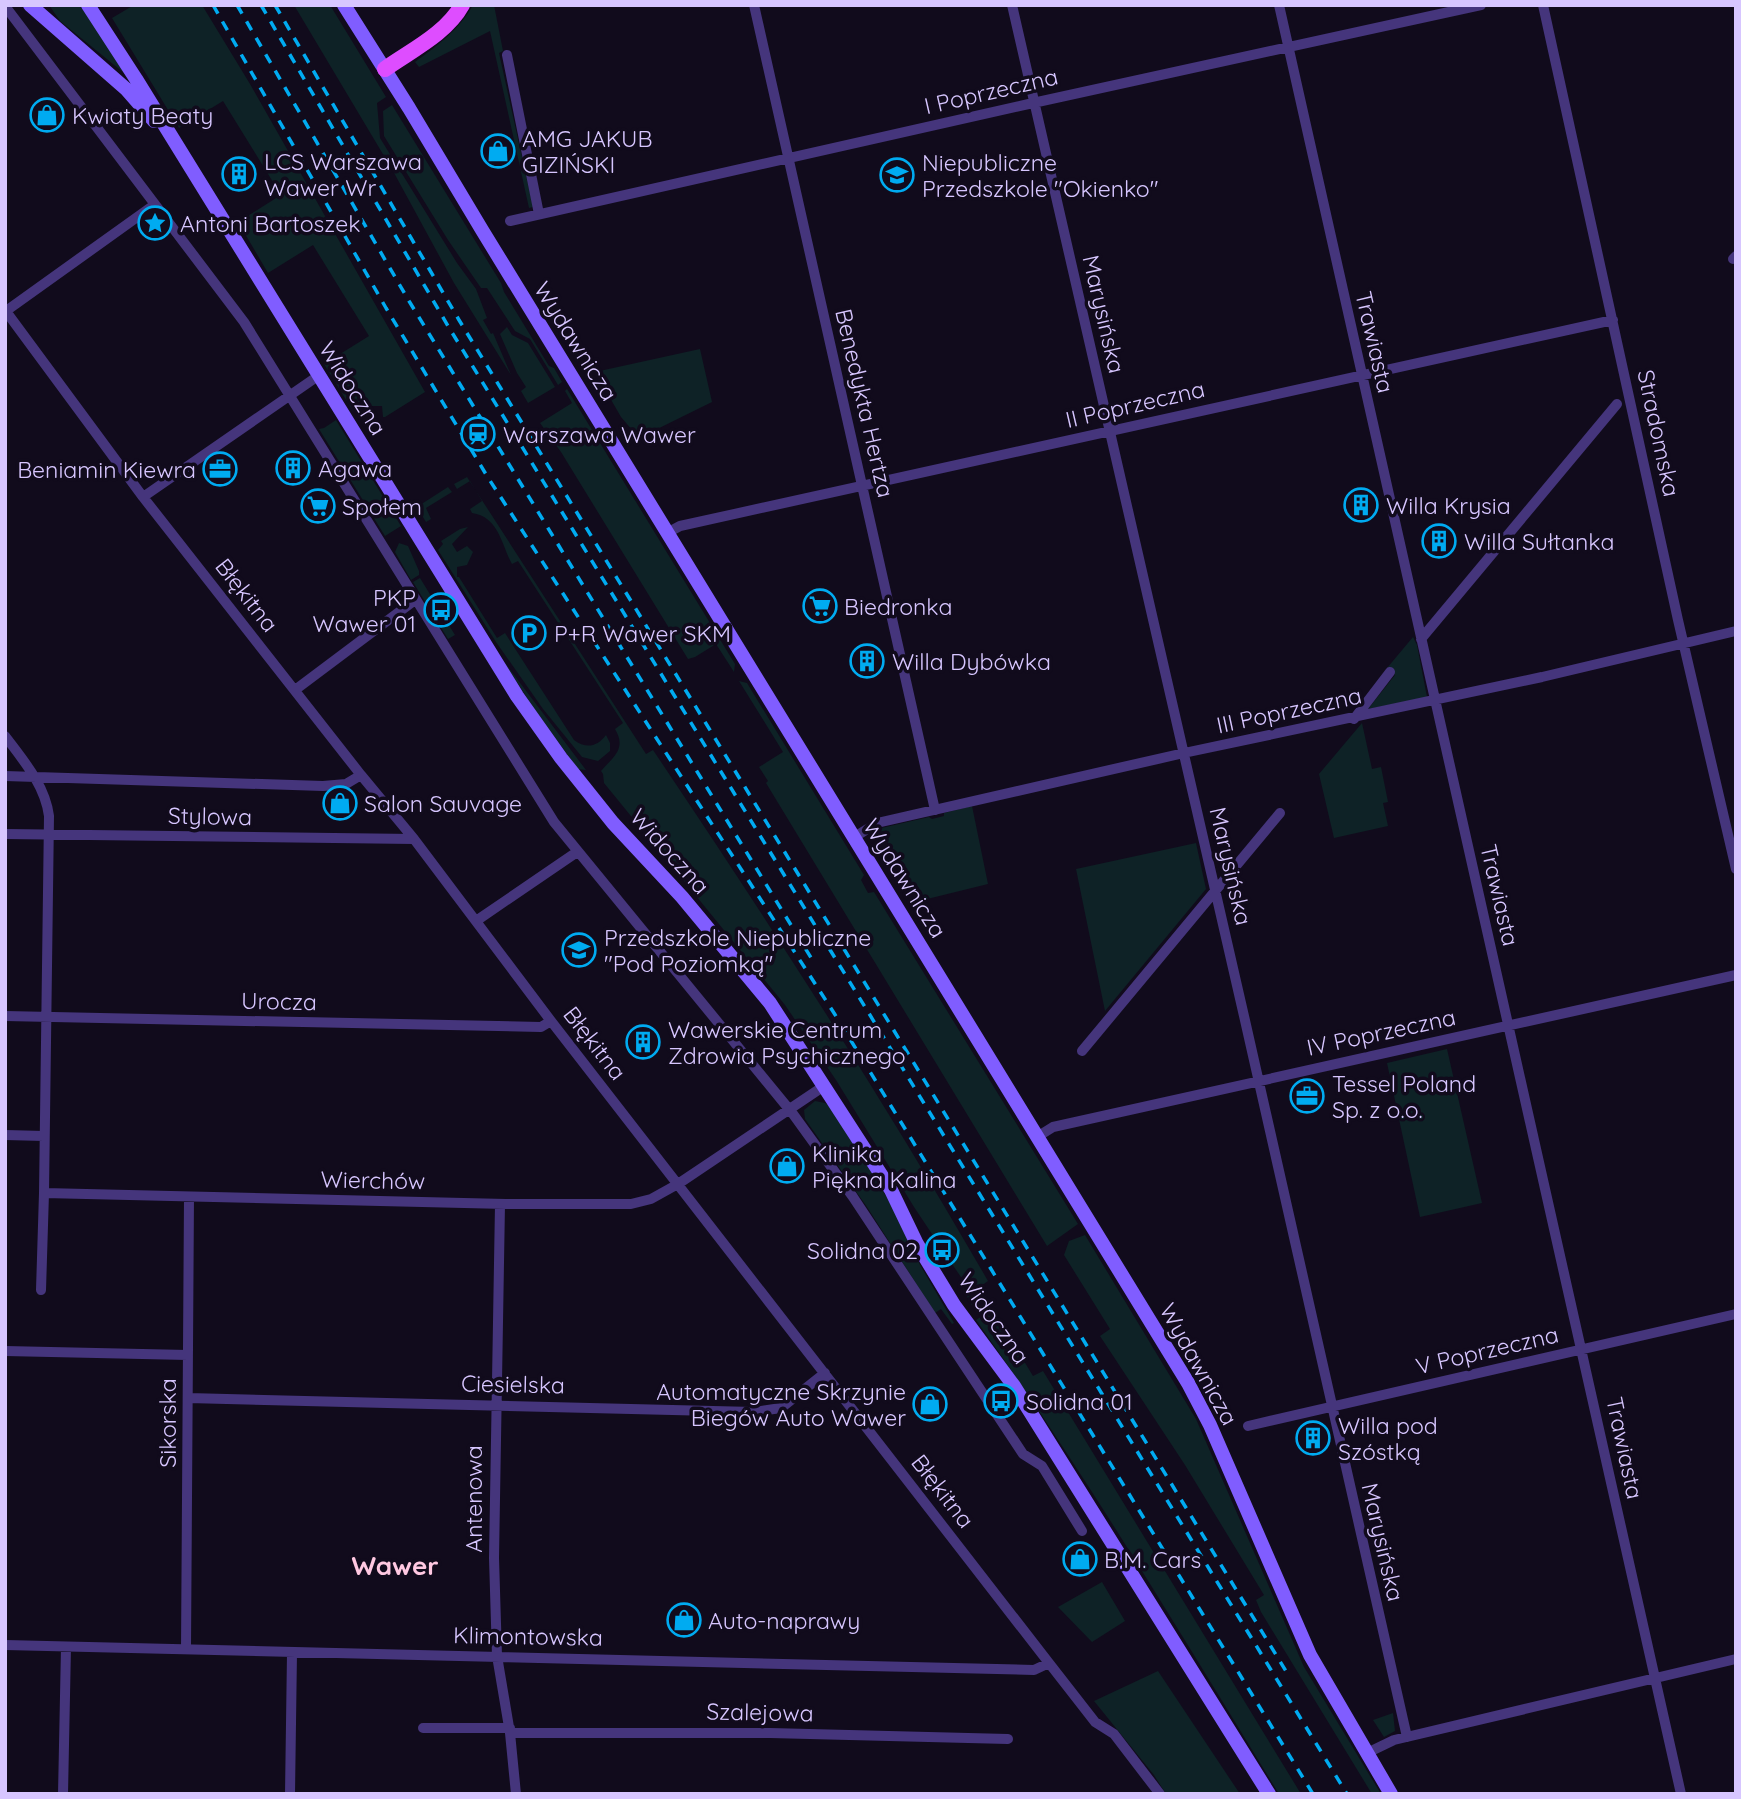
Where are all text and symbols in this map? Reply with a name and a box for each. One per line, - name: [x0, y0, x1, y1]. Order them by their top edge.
- street label: I Poprzeczna: [921, 62, 1061, 120]
- shop icon: Kwiaty Beaty: [28, 96, 66, 134]
- place label: Kwiaty Beaty: [72, 101, 213, 130]
- place label: AMG JAKUB GIZIŃSKI: [522, 124, 652, 179]
- shop icon: AMG JAKUB GIZIŃSKI: [479, 132, 517, 170]
- place label: LCS Warszawa Wawer Wr: [264, 147, 422, 202]
- place label: Niepubliczne Przedszkole "Okienko": [922, 148, 1159, 203]
- building icon: LCS Warszawa Wawer Wr: [220, 155, 258, 193]
- school or university icon: Niepubliczne Przedszkole "Okienko": [878, 156, 916, 194]
- place icon: Antoni Bartoszek: [136, 204, 174, 242]
- place label: Antoni Bartoszek: [180, 209, 360, 238]
- street label: Marysińska: [1076, 252, 1132, 376]
- street label: Wydawnicza: [528, 276, 624, 406]
- street label: Trawiasta: [1349, 288, 1401, 396]
- street label: Benedykta Hertza: [829, 306, 901, 500]
- street label: Widoczna: [313, 336, 393, 440]
- street label: Stradomska: [1631, 367, 1687, 499]
- street label: II Poprzeczna: [1063, 374, 1207, 434]
- station icon: Warszawa Wawer: [459, 415, 497, 453]
- place label: Warszawa Wawer: [503, 420, 696, 449]
- building icon: Agawa: [274, 449, 312, 487]
- office icon: Beniamin Kiewra: [201, 450, 239, 488]
- place label: Agawa: [318, 454, 392, 483]
- place label: Beniamin Kiewra: [17, 455, 196, 484]
- building icon: Willa Krysia: [1342, 486, 1380, 524]
- supermarket icon: Społem: [299, 487, 337, 525]
- place label: Willa Krysia: [1386, 491, 1511, 520]
- place label: Społem: [342, 492, 422, 521]
- building icon: Willa Sułtanka: [1420, 522, 1458, 560]
- place label: Willa Sułtanka: [1464, 527, 1614, 556]
- street label: Błękitna: [209, 552, 285, 638]
- place label: PKP Wawer 01: [313, 583, 416, 638]
- supermarket icon: Biedronka: [801, 587, 839, 625]
- bus stop icon: PKP Wawer 01: [422, 591, 460, 629]
- place label: Biedronka: [844, 592, 953, 621]
- parking icon: P+R Wawer SKM: [510, 614, 548, 652]
- place label: P+R Wawer SKM: [554, 619, 731, 648]
- building icon: Willa Dybówka: [848, 642, 886, 680]
- place label: Willa Dybówka: [892, 647, 1051, 676]
- street label: III Poprzeczna: [1214, 680, 1364, 740]
- shop icon: Salon Sauvage: [321, 784, 359, 822]
- place label: Salon Sauvage: [364, 789, 522, 818]
- street label: Stylowa: [168, 801, 252, 831]
- street label: Widoczna: [624, 802, 716, 900]
- street label: Marysińska: [1203, 804, 1259, 928]
- street label: Wydawnicza: [857, 813, 953, 943]
- street label: Trawiasta: [1474, 841, 1526, 949]
- place label: Przedszkole Niepubliczne "Pod Poziomką": [604, 923, 871, 978]
- school or university icon: Przedszkole Niepubliczne "Pod Poziomką": [560, 931, 598, 969]
- street label: Urocza: [241, 986, 317, 1016]
- street label: Błękitna: [557, 1000, 633, 1086]
- street label: IV Poprzeczna: [1304, 1002, 1458, 1062]
- place label: Wawerskie Centrum Zdrowia Psychicznego: [668, 1015, 906, 1070]
- building icon: Wawerskie Centrum Zdrowia Psychicznego: [624, 1023, 662, 1061]
- place label: Tessel Poland Sp. z o.o.: [1332, 1069, 1476, 1124]
- office icon: Tessel Poland Sp. z o.o.: [1288, 1077, 1326, 1115]
- place label: Klinika Piękna Kalina: [812, 1139, 956, 1194]
- shop icon: Klinika Piękna Kalina: [768, 1147, 806, 1185]
- street label: Wierchów: [320, 1165, 426, 1195]
- bus stop icon: Solidna 02: [923, 1231, 961, 1269]
- place label: Solidna 02: [807, 1236, 918, 1265]
- street label: Widoczna: [952, 1267, 1036, 1369]
- street label: Wydawnicza: [1154, 1298, 1244, 1430]
- street label: V Poprzeczna: [1413, 1319, 1561, 1381]
- street label: Ciesielska: [461, 1369, 565, 1399]
- place label: Automatyczne Skrzynie Biegów Auto Wawer: [656, 1377, 906, 1432]
- street label: Sikorska: [153, 1378, 182, 1468]
- bus stop icon: Solidna 01: [982, 1382, 1020, 1420]
- shop icon: Automatyczne Skrzynie Biegów Auto Wawer: [911, 1385, 949, 1423]
- place label: Solidna 01: [1026, 1387, 1133, 1416]
- street label: Trawiasta: [1600, 1394, 1650, 1502]
- place label: Willa pod Szóstką: [1338, 1411, 1438, 1466]
- building icon: Willa pod Szóstką: [1294, 1419, 1332, 1457]
- street label: Antenowa: [459, 1445, 488, 1553]
- street label: Błękitna: [905, 1448, 981, 1534]
- street label: Marysińska: [1355, 1480, 1411, 1604]
- shop icon: B.M. Cars: [1061, 1540, 1099, 1578]
- place label: B.M. Cars: [1104, 1545, 1201, 1574]
- district label: Wawer: [351, 1549, 439, 1582]
- shop icon: Auto-naprawy: [665, 1601, 703, 1639]
- place label: Auto-naprawy: [708, 1606, 860, 1635]
- street label: Klimontowska: [453, 1620, 603, 1652]
- street label: Szalejowa: [706, 1697, 814, 1727]

